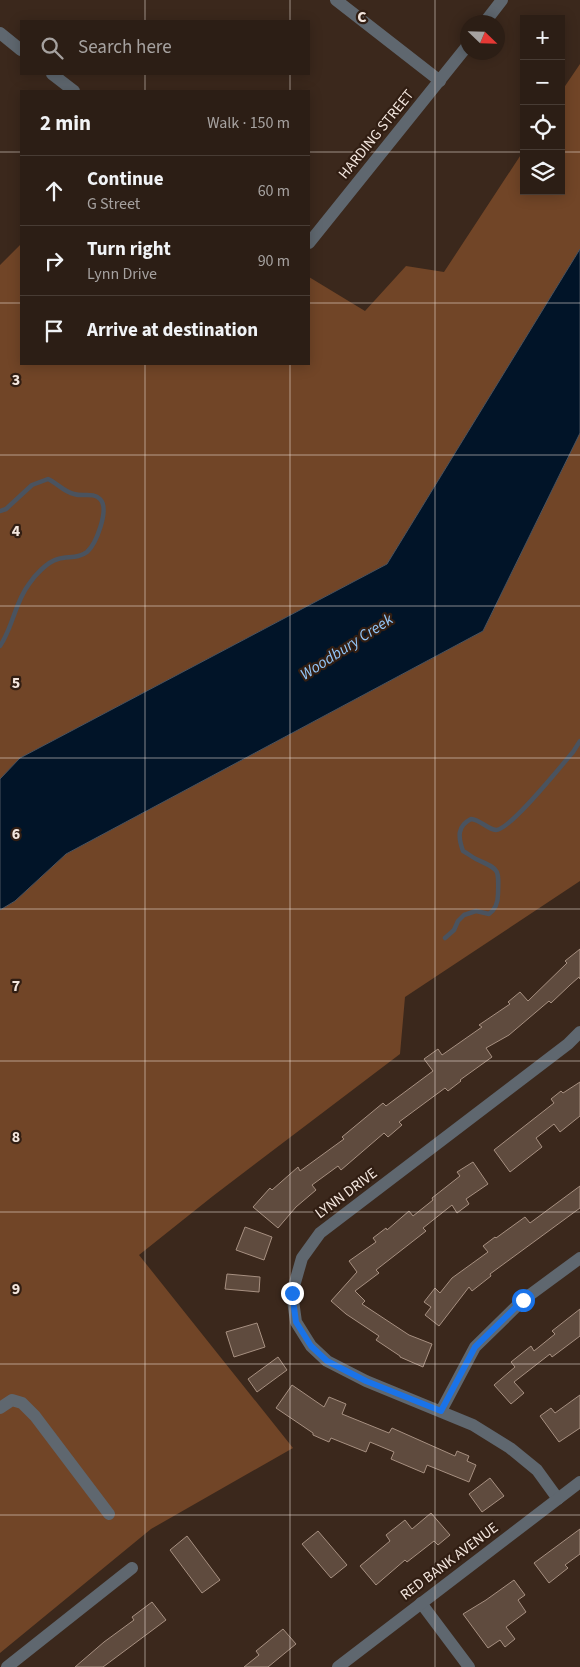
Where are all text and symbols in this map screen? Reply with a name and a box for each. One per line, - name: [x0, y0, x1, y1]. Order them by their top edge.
- text: C: [357, 6, 367, 28]
- north arrow: [460, 15, 505, 60]
- map controls: [520, 15, 565, 195]
- button: +: [520, 15, 565, 60]
- search box: [20, 20, 310, 75]
- icon: search: [38, 34, 66, 62]
- text: Search here: [78, 34, 172, 61]
- button: −: [520, 60, 565, 105]
- street label: HARDING STREET: [334, 85, 419, 184]
- button: locate: [520, 105, 565, 150]
- text: 2 min: [40, 108, 91, 138]
- text: Walk · 150 m: [207, 112, 290, 134]
- button: layers: [520, 150, 565, 195]
- text: Continue: [87, 166, 164, 193]
- icon: ahead: [40, 177, 68, 205]
- text: 60 m: [258, 180, 290, 202]
- text: G Street: [87, 193, 140, 215]
- text: Turn right: [87, 236, 171, 263]
- icon: right: [40, 247, 68, 275]
- text: 90 m: [258, 250, 290, 272]
- text: Lynn Drive: [87, 263, 157, 285]
- icon: arrive: [40, 317, 68, 345]
- text: Arrive at destination: [87, 317, 258, 344]
- text: 3: [12, 369, 20, 391]
- text: 4: [12, 520, 21, 542]
- water label: Woodbury Creek: [296, 608, 398, 685]
- text: 5: [12, 672, 20, 694]
- text: 6: [12, 823, 20, 845]
- text: 7: [12, 975, 20, 997]
- text: 8: [12, 1126, 20, 1148]
- street label: LYNN DRIVE: [311, 1163, 382, 1224]
- text: 9: [12, 1278, 20, 1300]
- route end: [281, 1282, 304, 1305]
- route start: [512, 1289, 535, 1312]
- street label: RED BANK AVENUE: [396, 1517, 503, 1605]

